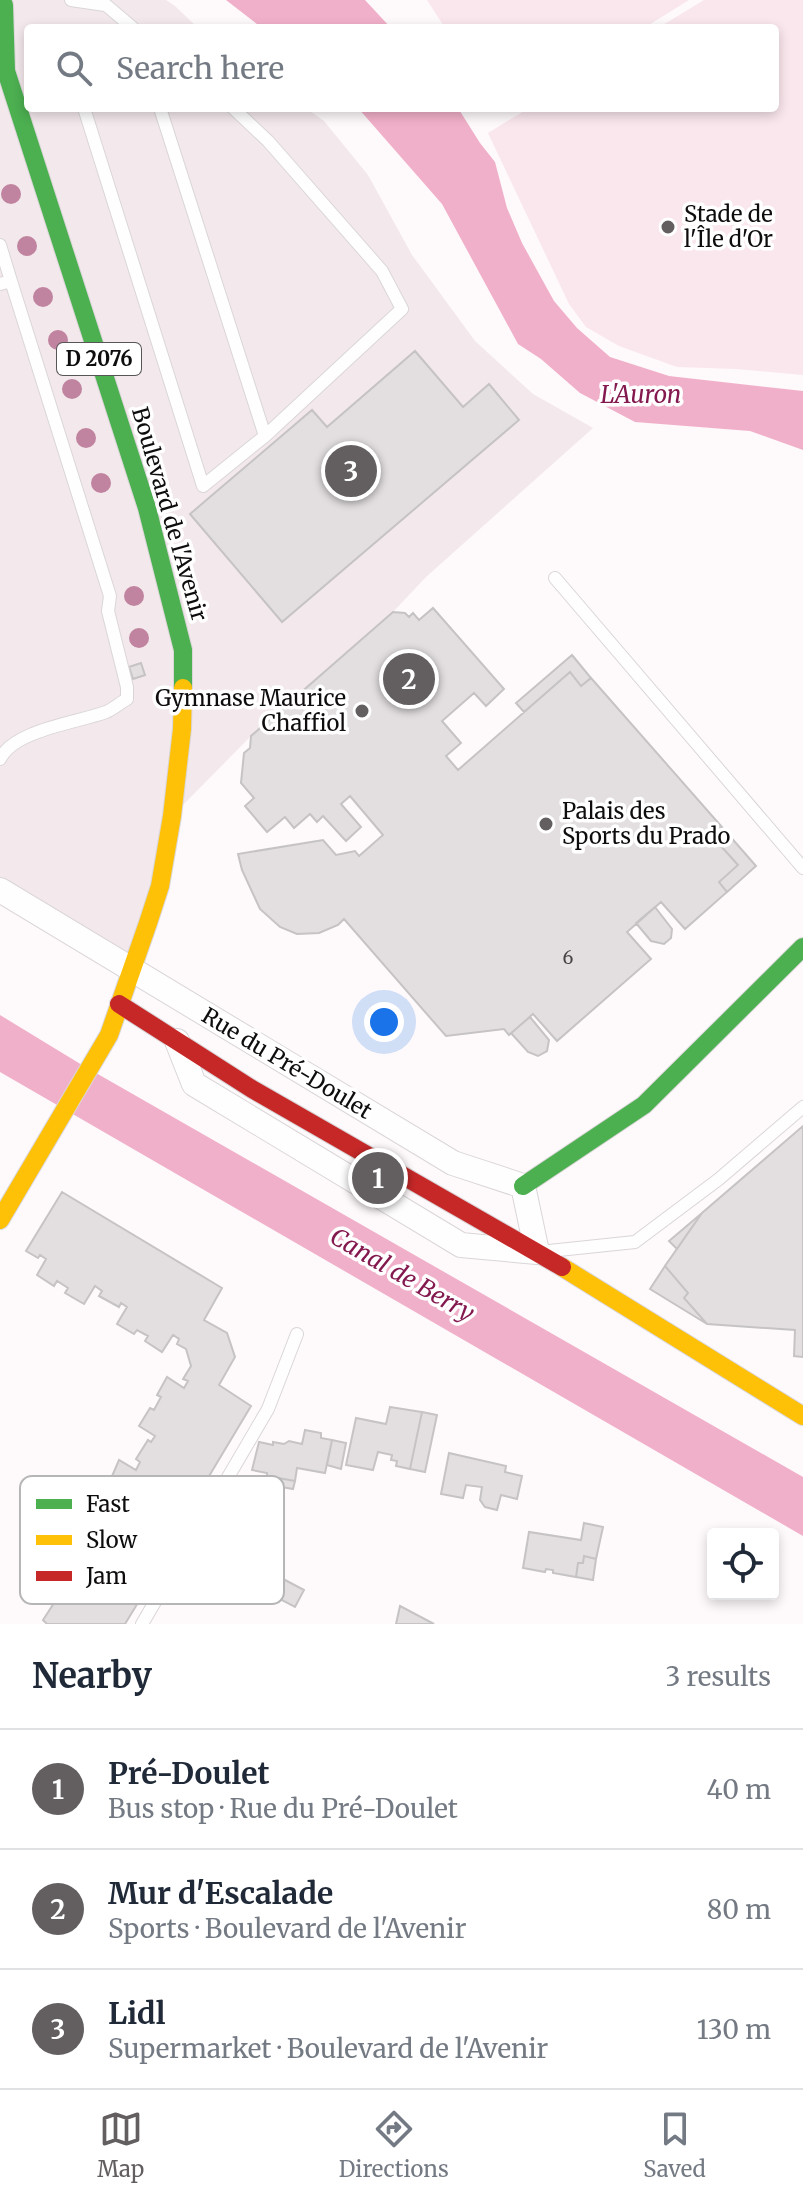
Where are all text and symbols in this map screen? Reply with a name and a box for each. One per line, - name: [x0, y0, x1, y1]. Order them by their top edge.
- search box: [24, 24, 779, 112]
- icon: search: [52, 46, 96, 90]
- text: Search here: [116, 49, 284, 87]
- place label: Stade de l'Île d'Or: [684, 200, 773, 253]
- marker: Stade de l'Île d'Or: [659, 218, 677, 236]
- road number: D 2076: [57, 343, 141, 375]
- water label: L'Auron: [601, 379, 681, 410]
- street label: Boulevard de l'Avenir: [126, 404, 214, 624]
- pin: 3: [325, 441, 377, 501]
- pin: 2: [383, 649, 435, 709]
- place label: Gymnase Maurice Chaffiol: [155, 684, 346, 737]
- marker: Gymnase Maurice Chaffiol: [353, 702, 371, 720]
- place label: Palais des Sports du Prado: [562, 797, 731, 850]
- marker: Palais des Sports du Prado: [537, 815, 555, 833]
- house number: 6: [563, 946, 574, 969]
- street label: Rue du Pré-Doulet: [197, 1001, 377, 1125]
- your location: [364, 1002, 404, 1042]
- pin: 1: [352, 1148, 404, 1208]
- water label: Canal de Berry: [324, 1221, 480, 1328]
- legend: [20, 1476, 284, 1604]
- text: Fast: [86, 1490, 130, 1518]
- text: Slow: [86, 1526, 137, 1554]
- map controls: [707, 1528, 779, 1600]
- button: locate: [707, 1528, 779, 1600]
- text: Jam: [85, 1562, 127, 1590]
- text: Nearby: [32, 1655, 152, 1697]
- text: 3 results: [666, 1660, 771, 1693]
- text: Pré-Doulet: [108, 1754, 270, 1792]
- text: 1: [52, 1773, 64, 1806]
- text: 40 m: [707, 1773, 771, 1806]
- text: Bus stop · Rue du Pré-Doulet: [108, 1792, 458, 1825]
- text: Mur d'Escalade: [108, 1874, 333, 1912]
- text: 2: [50, 1893, 66, 1926]
- text: 80 m: [707, 1893, 771, 1926]
- text: Sports · Boulevard de l'Avenir: [108, 1912, 466, 1945]
- text: Lidl: [108, 1994, 165, 2032]
- text: 3: [51, 2013, 65, 2046]
- text: 130 m: [697, 2013, 771, 2046]
- text: Supermarket · Boulevard de l'Avenir: [108, 2032, 548, 2065]
- tab: Map: [97, 2107, 144, 2183]
- tab: Directions: [339, 2107, 449, 2183]
- tab: Saved: [643, 2107, 706, 2183]

